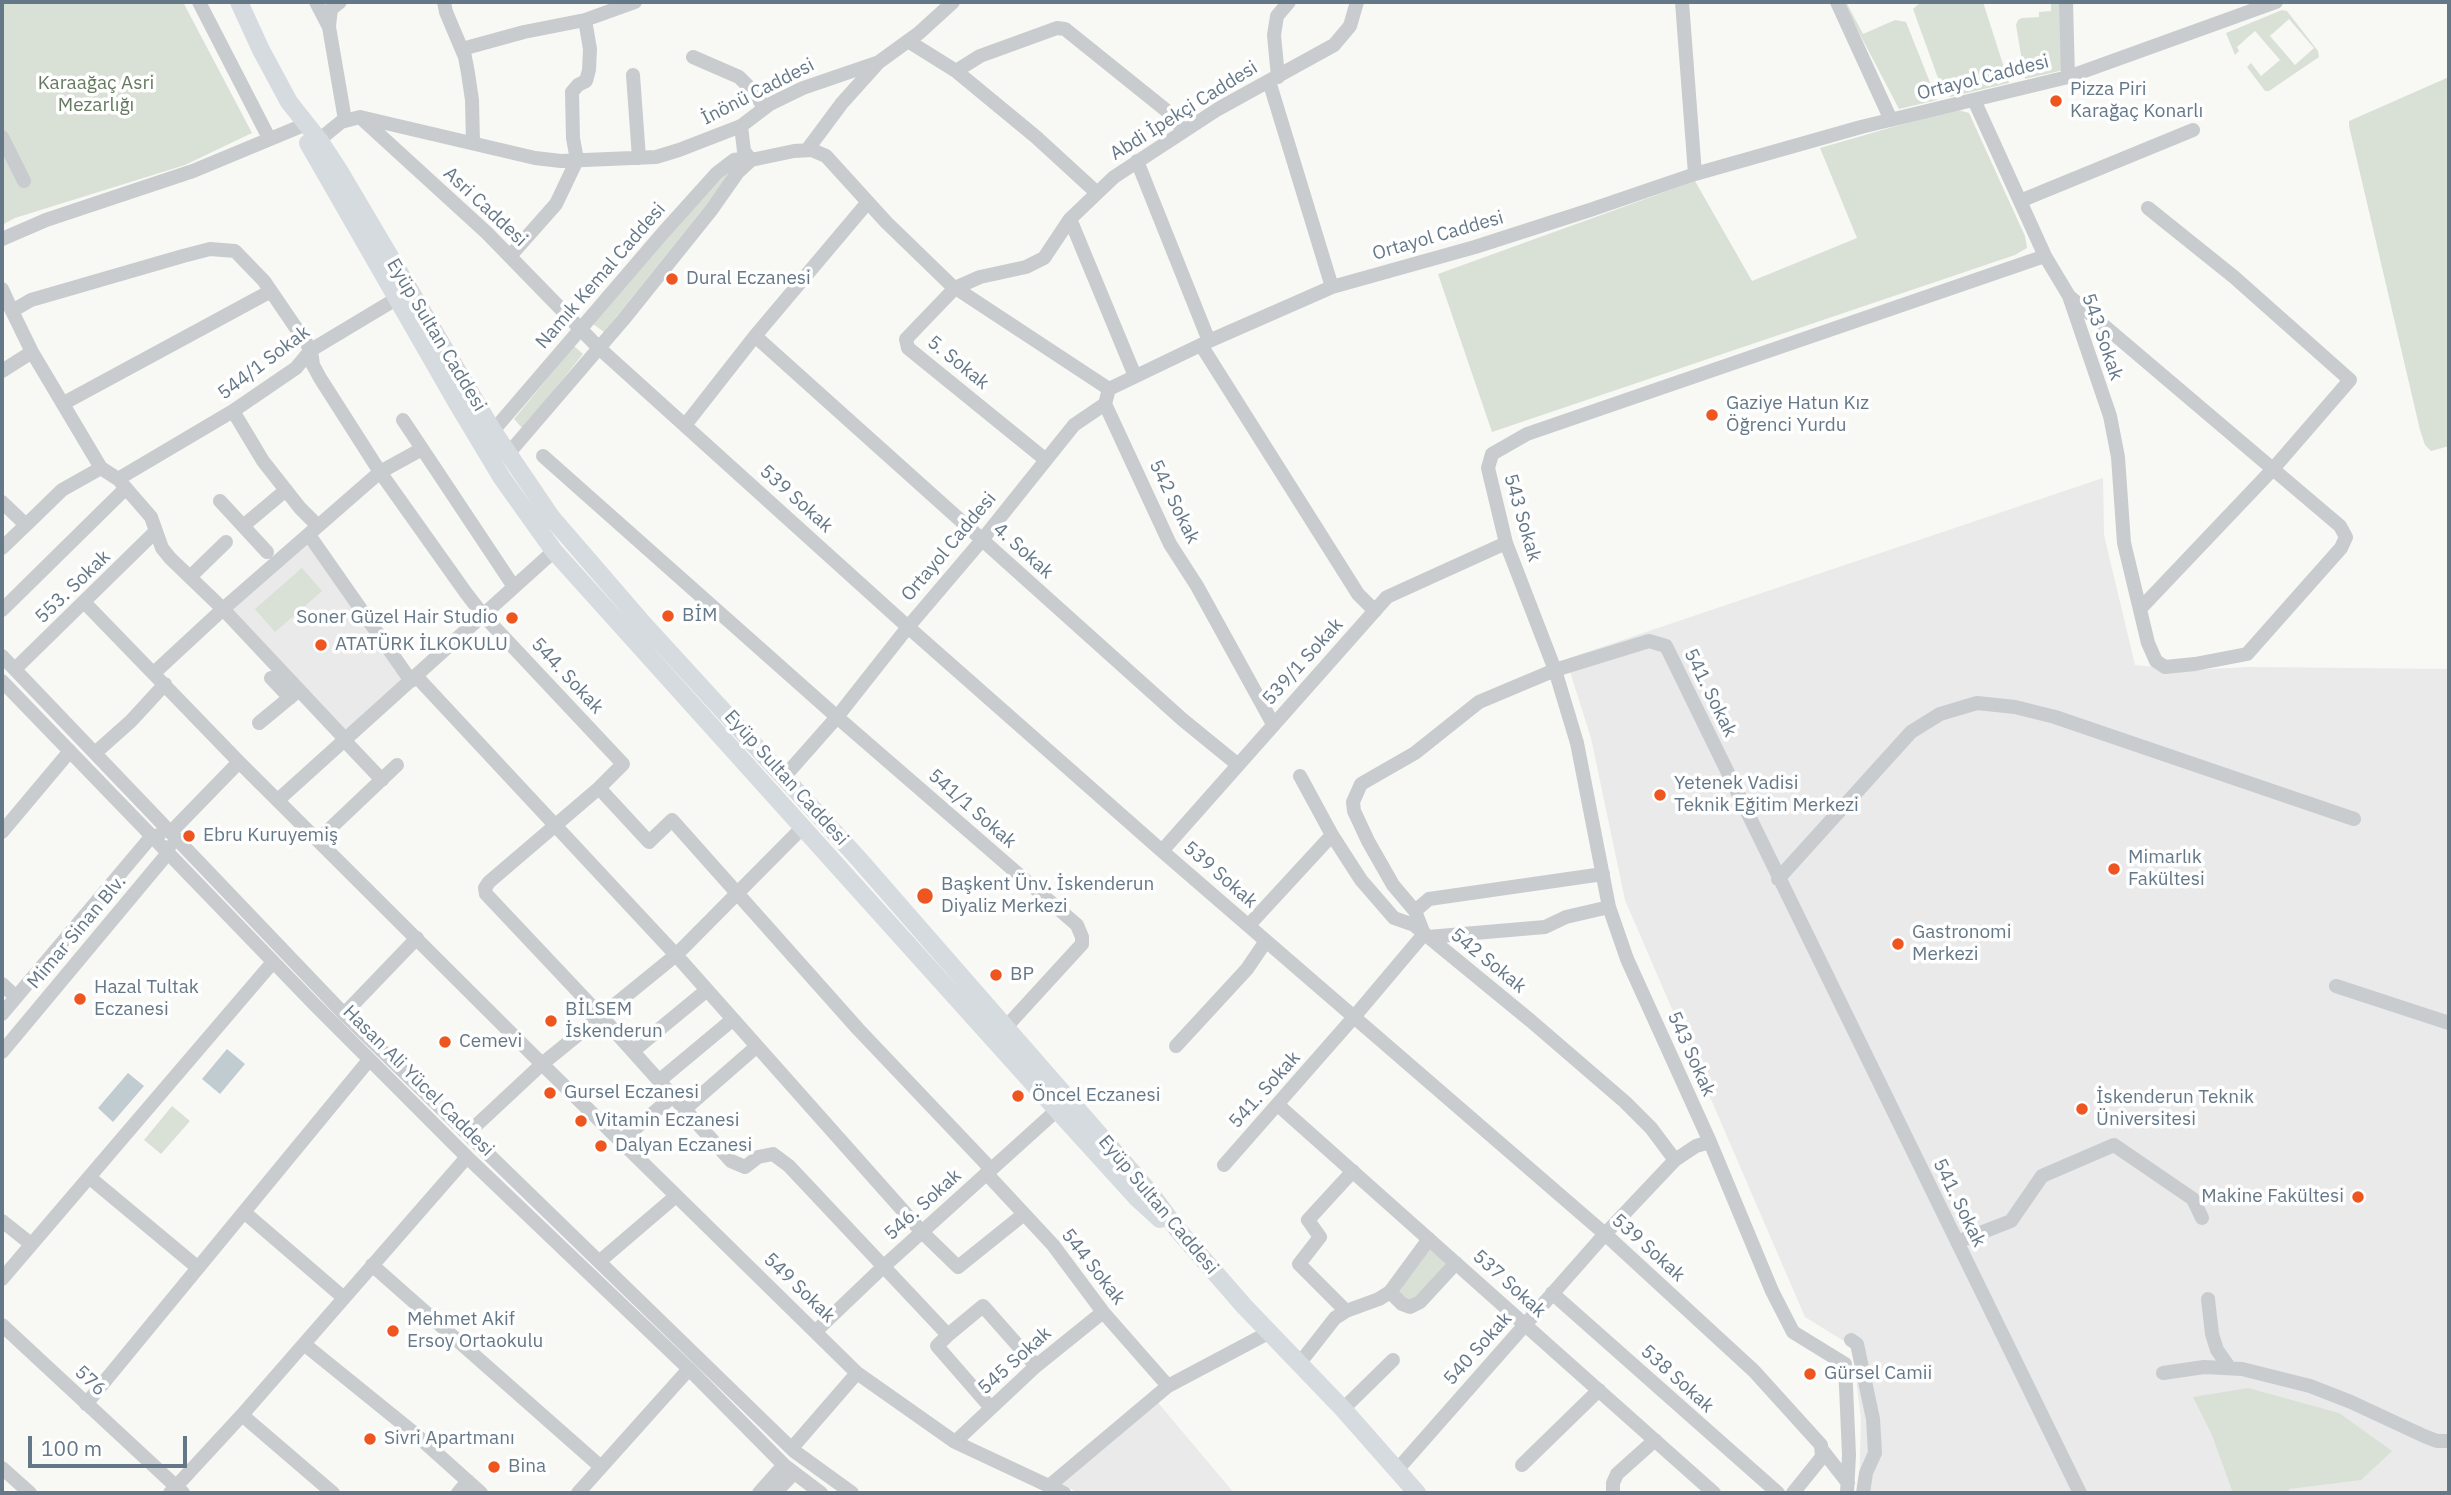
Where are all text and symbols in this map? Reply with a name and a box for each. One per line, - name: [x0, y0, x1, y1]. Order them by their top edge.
- street label: Ortayol Caddesi: [1915, 51, 2051, 105]
- street label: İnönü Caddesi: [698, 54, 818, 130]
- street label: Abdi İpekçi Caddesi: [1106, 56, 1262, 166]
- park label: Karaağaç Asri Mezarlığı: [38, 73, 154, 117]
- place label: Pizza Piri Karağaç Konarlı: [2070, 79, 2203, 123]
- marker: Pizza Piri Karağaç Konarlı: [2048, 93, 2064, 109]
- street label: Asri Caddesi: [438, 162, 532, 252]
- street label: Namık Kemal Caddesi: [531, 198, 671, 354]
- street label: Ortayol Caddesi: [1370, 206, 1506, 266]
- street label: Eyüp Sultan Caddesi: [381, 254, 491, 416]
- place label: Dural Eczanesi: [686, 268, 811, 290]
- marker: Dural Eczanesi: [664, 271, 680, 287]
- street label: 543 Sokak: [2076, 291, 2128, 383]
- street label: 544/1 Sokak: [214, 321, 314, 405]
- street label: 5. Sokak: [923, 331, 993, 395]
- place label: Gaziye Hatun Kız Öğrenci Yurdu: [1726, 393, 1869, 437]
- marker: Gaziye Hatun Kız Öğrenci Yurdu: [1704, 407, 1720, 423]
- street label: 542 Sokak: [1144, 456, 1204, 548]
- street label: 539 Sokak: [755, 460, 837, 538]
- street label: 543 Sokak: [1499, 471, 1545, 565]
- street label: Ortayol Caddesi: [897, 488, 1001, 606]
- street label: 4. Sokak: [988, 518, 1058, 584]
- street label: 553. Sokak: [31, 546, 115, 628]
- place label: BİM: [682, 605, 717, 627]
- place label: Soner Güzel Hair Studio: [296, 607, 498, 629]
- marker: BİM: [660, 608, 676, 624]
- marker: Soner Güzel Hair Studio: [504, 610, 520, 626]
- street label: 539/1 Sokak: [1258, 614, 1348, 710]
- street label: 544. Sokak: [526, 633, 608, 719]
- place label: ATATÜRK İLKOKULU: [335, 634, 508, 656]
- marker: ATATÜRK İLKOKULU: [313, 637, 329, 653]
- street label: 541. Sokak: [1679, 645, 1741, 741]
- street label: Eyüp Sultan Caddesi: [719, 706, 853, 850]
- street label: 541/1 Sokak: [923, 765, 1021, 853]
- place label: Yetenek Vadisi Teknik Eğitim Merkezi: [1674, 773, 1859, 817]
- marker: Yetenek Vadisi Teknik Eğitim Merkezi: [1652, 787, 1668, 803]
- place label: Ebru Kuruyemiş: [203, 825, 338, 847]
- marker: Ebru Kuruyemiş: [181, 828, 197, 844]
- street label: 539 Sokak: [1178, 837, 1262, 913]
- place label: Mimarlık Fakültesi: [2128, 847, 2205, 891]
- marker: Mimarlık Fakültesi: [2106, 861, 2122, 877]
- street label: Mimar Sinan Blv.: [23, 871, 131, 993]
- place label: Başkent Ünv. İskenderun Diyaliz Merkezi: [941, 874, 1154, 918]
- marker: Başkent Ünv. İskenderun Diyaliz Merkezi: [915, 886, 935, 906]
- place label: Gastronomi Merkezi: [1912, 922, 2011, 966]
- street label: 542 Sokak: [1446, 924, 1530, 998]
- marker: Gastronomi Merkezi: [1890, 936, 1906, 952]
- place label: BP: [1010, 964, 1034, 986]
- marker: BP: [988, 967, 1004, 983]
- place label: Hazal Tultak Eczanesi: [94, 977, 199, 1021]
- marker: Hazal Tultak Eczanesi: [72, 991, 88, 1007]
- place label: BİLSEM İskenderun: [565, 999, 663, 1043]
- street label: Hasan Ali Yücel Caddesi: [338, 1001, 498, 1161]
- street label: 543 Sokak: [1662, 1008, 1720, 1100]
- marker: BİLSEM İskenderun: [543, 1013, 559, 1029]
- place label: Cemevi: [459, 1031, 522, 1053]
- marker: Cemevi: [437, 1034, 453, 1050]
- street label: 541. Sokak: [1225, 1047, 1305, 1133]
- place label: Gursel Eczanesi: [564, 1082, 699, 1104]
- marker: Gursel Eczanesi: [542, 1085, 558, 1101]
- place label: Öncel Eczanesi: [1032, 1085, 1160, 1107]
- place label: İskenderun Teknik Üniversitesi: [2096, 1087, 2254, 1131]
- marker: Öncel Eczanesi: [1010, 1088, 1026, 1104]
- marker: İskenderun Teknik Üniversitesi: [2074, 1101, 2090, 1117]
- place label: Vitamin Eczanesi: [595, 1110, 739, 1132]
- marker: Vitamin Eczanesi: [573, 1113, 589, 1129]
- street label: Eyüp Sultan Caddesi: [1093, 1131, 1223, 1279]
- place label: Dalyan Eczanesi: [615, 1135, 752, 1157]
- marker: Dalyan Eczanesi: [593, 1138, 609, 1154]
- street label: 541. Sokak: [1928, 1155, 1990, 1251]
- street label: 546. Sokak: [880, 1165, 966, 1245]
- place label: Makine Fakültesi: [2201, 1186, 2344, 1208]
- marker: Makine Fakültesi: [2350, 1189, 2366, 1205]
- street label: 539 Sokak: [1607, 1209, 1689, 1287]
- street label: 544 Sokak: [1056, 1224, 1130, 1310]
- street label: 537 Sokak: [1468, 1245, 1550, 1323]
- street label: 549 Sokak: [759, 1248, 839, 1328]
- street label: 540 Sokak: [1439, 1308, 1517, 1390]
- place label: Mehmet Akif Ersoy Ortaokulu: [407, 1309, 543, 1353]
- street label: 545 Sokak: [974, 1322, 1056, 1400]
- marker: Mehmet Akif Ersoy Ortaokulu: [385, 1323, 401, 1339]
- street label: 538 Sokak: [1636, 1340, 1718, 1418]
- street label: 576: [70, 1361, 110, 1401]
- place label: Gürsel Camii: [1824, 1363, 1932, 1385]
- marker: Gürsel Camii: [1802, 1366, 1818, 1382]
- scale bar: [32, 1422, 191, 1466]
- place label: Sivri Apartmanı: [384, 1428, 515, 1450]
- marker: Sivri Apartmanı: [362, 1431, 378, 1447]
- text: 100 m: [41, 1434, 102, 1462]
- place label: Bina: [508, 1456, 546, 1478]
- marker: Bina: [486, 1459, 502, 1475]

